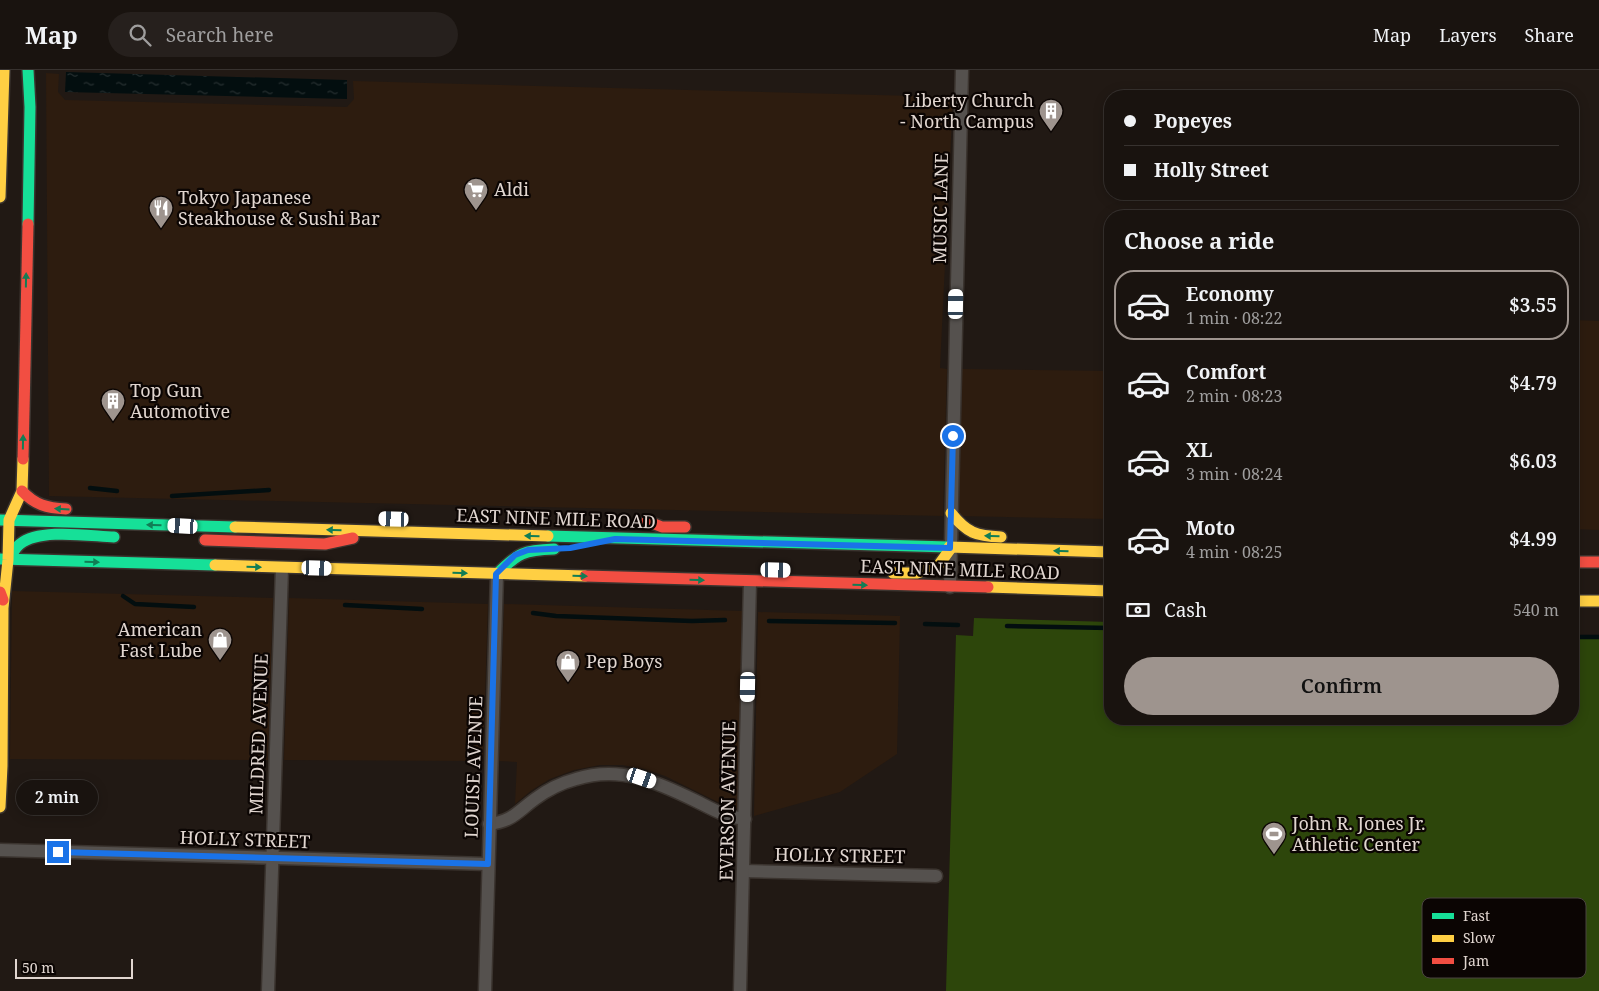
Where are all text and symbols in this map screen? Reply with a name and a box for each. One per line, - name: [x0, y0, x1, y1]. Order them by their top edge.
- search box: [108, 12, 458, 57]
- text: Map: [25, 18, 78, 51]
- icon: search: [126, 21, 154, 49]
- text: Search here: [166, 22, 274, 48]
- text: Map: [1373, 23, 1411, 47]
- text: Layers: [1439, 23, 1497, 47]
- text: Share: [1525, 23, 1574, 47]
- place label: Liberty Church - North Campus: [900, 88, 1034, 133]
- building icon: Liberty Church - North Campus: [1038, 98, 1064, 132]
- text: Popeyes: [1154, 108, 1232, 134]
- street label: MUSIC LANE: [927, 152, 953, 264]
- text: Holly Street: [1154, 157, 1269, 183]
- supermarket icon: Aldi: [463, 177, 489, 211]
- place label: Aldi: [494, 177, 529, 201]
- place label: Tokyo Japanese Steakhouse & Sushi Bar: [178, 185, 380, 230]
- restaurant icon: Tokyo Japanese Steakhouse & Sushi Bar: [148, 195, 174, 229]
- text: Choose a ride: [1124, 225, 1274, 255]
- one-way arrow: [22, 272, 30, 288]
- text: Economy: [1186, 281, 1274, 307]
- icon: car: [1126, 283, 1171, 328]
- car: [948, 289, 963, 319]
- text: $3.55: [1509, 292, 1557, 318]
- text: 1 min · 08:22: [1186, 307, 1282, 329]
- text: Comfort: [1186, 359, 1266, 385]
- icon: car: [1126, 361, 1171, 406]
- text: $4.79: [1509, 370, 1557, 396]
- place label: Top Gun Automotive: [130, 378, 230, 423]
- text: 2 min · 08:23: [1186, 385, 1282, 407]
- building icon: Top Gun Automotive: [100, 388, 126, 422]
- route start: [942, 425, 964, 447]
- one-way arrow: [19, 434, 27, 450]
- text: XL: [1186, 437, 1212, 463]
- icon: car: [1126, 439, 1171, 484]
- text: $6.03: [1509, 448, 1557, 474]
- text: 3 min · 08:24: [1186, 463, 1282, 485]
- street label: EAST NINE MILE ROAD: [456, 503, 656, 533]
- one-way arrow: [54, 504, 70, 512]
- car: [378, 511, 409, 527]
- text: Moto: [1186, 515, 1235, 541]
- icon: car: [1126, 517, 1171, 562]
- car: [167, 518, 198, 534]
- one-way arrow: [146, 520, 162, 528]
- one-way arrow: [326, 526, 342, 534]
- text: $4.99: [1509, 526, 1557, 552]
- one-way arrow: [523, 531, 539, 539]
- one-way arrow: [984, 532, 1000, 540]
- text: 4 min · 08:25: [1186, 541, 1282, 563]
- one-way arrow: [1053, 547, 1069, 555]
- street label: EAST NINE MILE ROAD: [860, 554, 1060, 584]
- one-way arrow: [84, 558, 100, 566]
- car: [301, 560, 332, 576]
- car: [760, 562, 791, 578]
- one-way arrow: [246, 563, 262, 571]
- one-way arrow: [452, 569, 468, 577]
- one-way arrow: [573, 573, 589, 581]
- one-way arrow: [690, 576, 706, 584]
- one-way arrow: [852, 581, 868, 589]
- icon: cash: [1124, 596, 1152, 624]
- text: Cash: [1164, 597, 1207, 623]
- text: 540 m: [1513, 599, 1559, 621]
- place label: American Fast Lube: [118, 617, 202, 662]
- shop icon: American Fast Lube: [207, 627, 233, 661]
- shop icon: Pep Boys: [555, 649, 581, 683]
- place label: Pep Boys: [586, 649, 662, 673]
- street label: MILDRED AVENUE: [243, 653, 273, 815]
- button: Confirm: [1124, 657, 1559, 715]
- car: [740, 672, 755, 702]
- street label: LOUISE AVENUE: [459, 695, 487, 838]
- street label: EVERSON AVENUE: [714, 721, 740, 881]
- car: [625, 766, 658, 790]
- callout: 2 min: [17, 780, 99, 814]
- text: 2 min: [35, 786, 79, 808]
- place label: John R. Jones Jr. Athletic Center: [1291, 811, 1425, 856]
- sports icon: John R. Jones Jr. Athletic Center: [1261, 821, 1287, 855]
- street label: HOLLY STREET: [179, 825, 311, 853]
- route end: [47, 841, 69, 863]
- street label: HOLLY STREET: [774, 842, 906, 868]
- legend: [1422, 898, 1586, 978]
- text: Fast: [1463, 906, 1490, 925]
- text: Slow: [1463, 928, 1496, 947]
- text: Jam: [1462, 951, 1489, 970]
- scale bar: [15, 956, 132, 979]
- text: 50 m: [22, 958, 55, 977]

